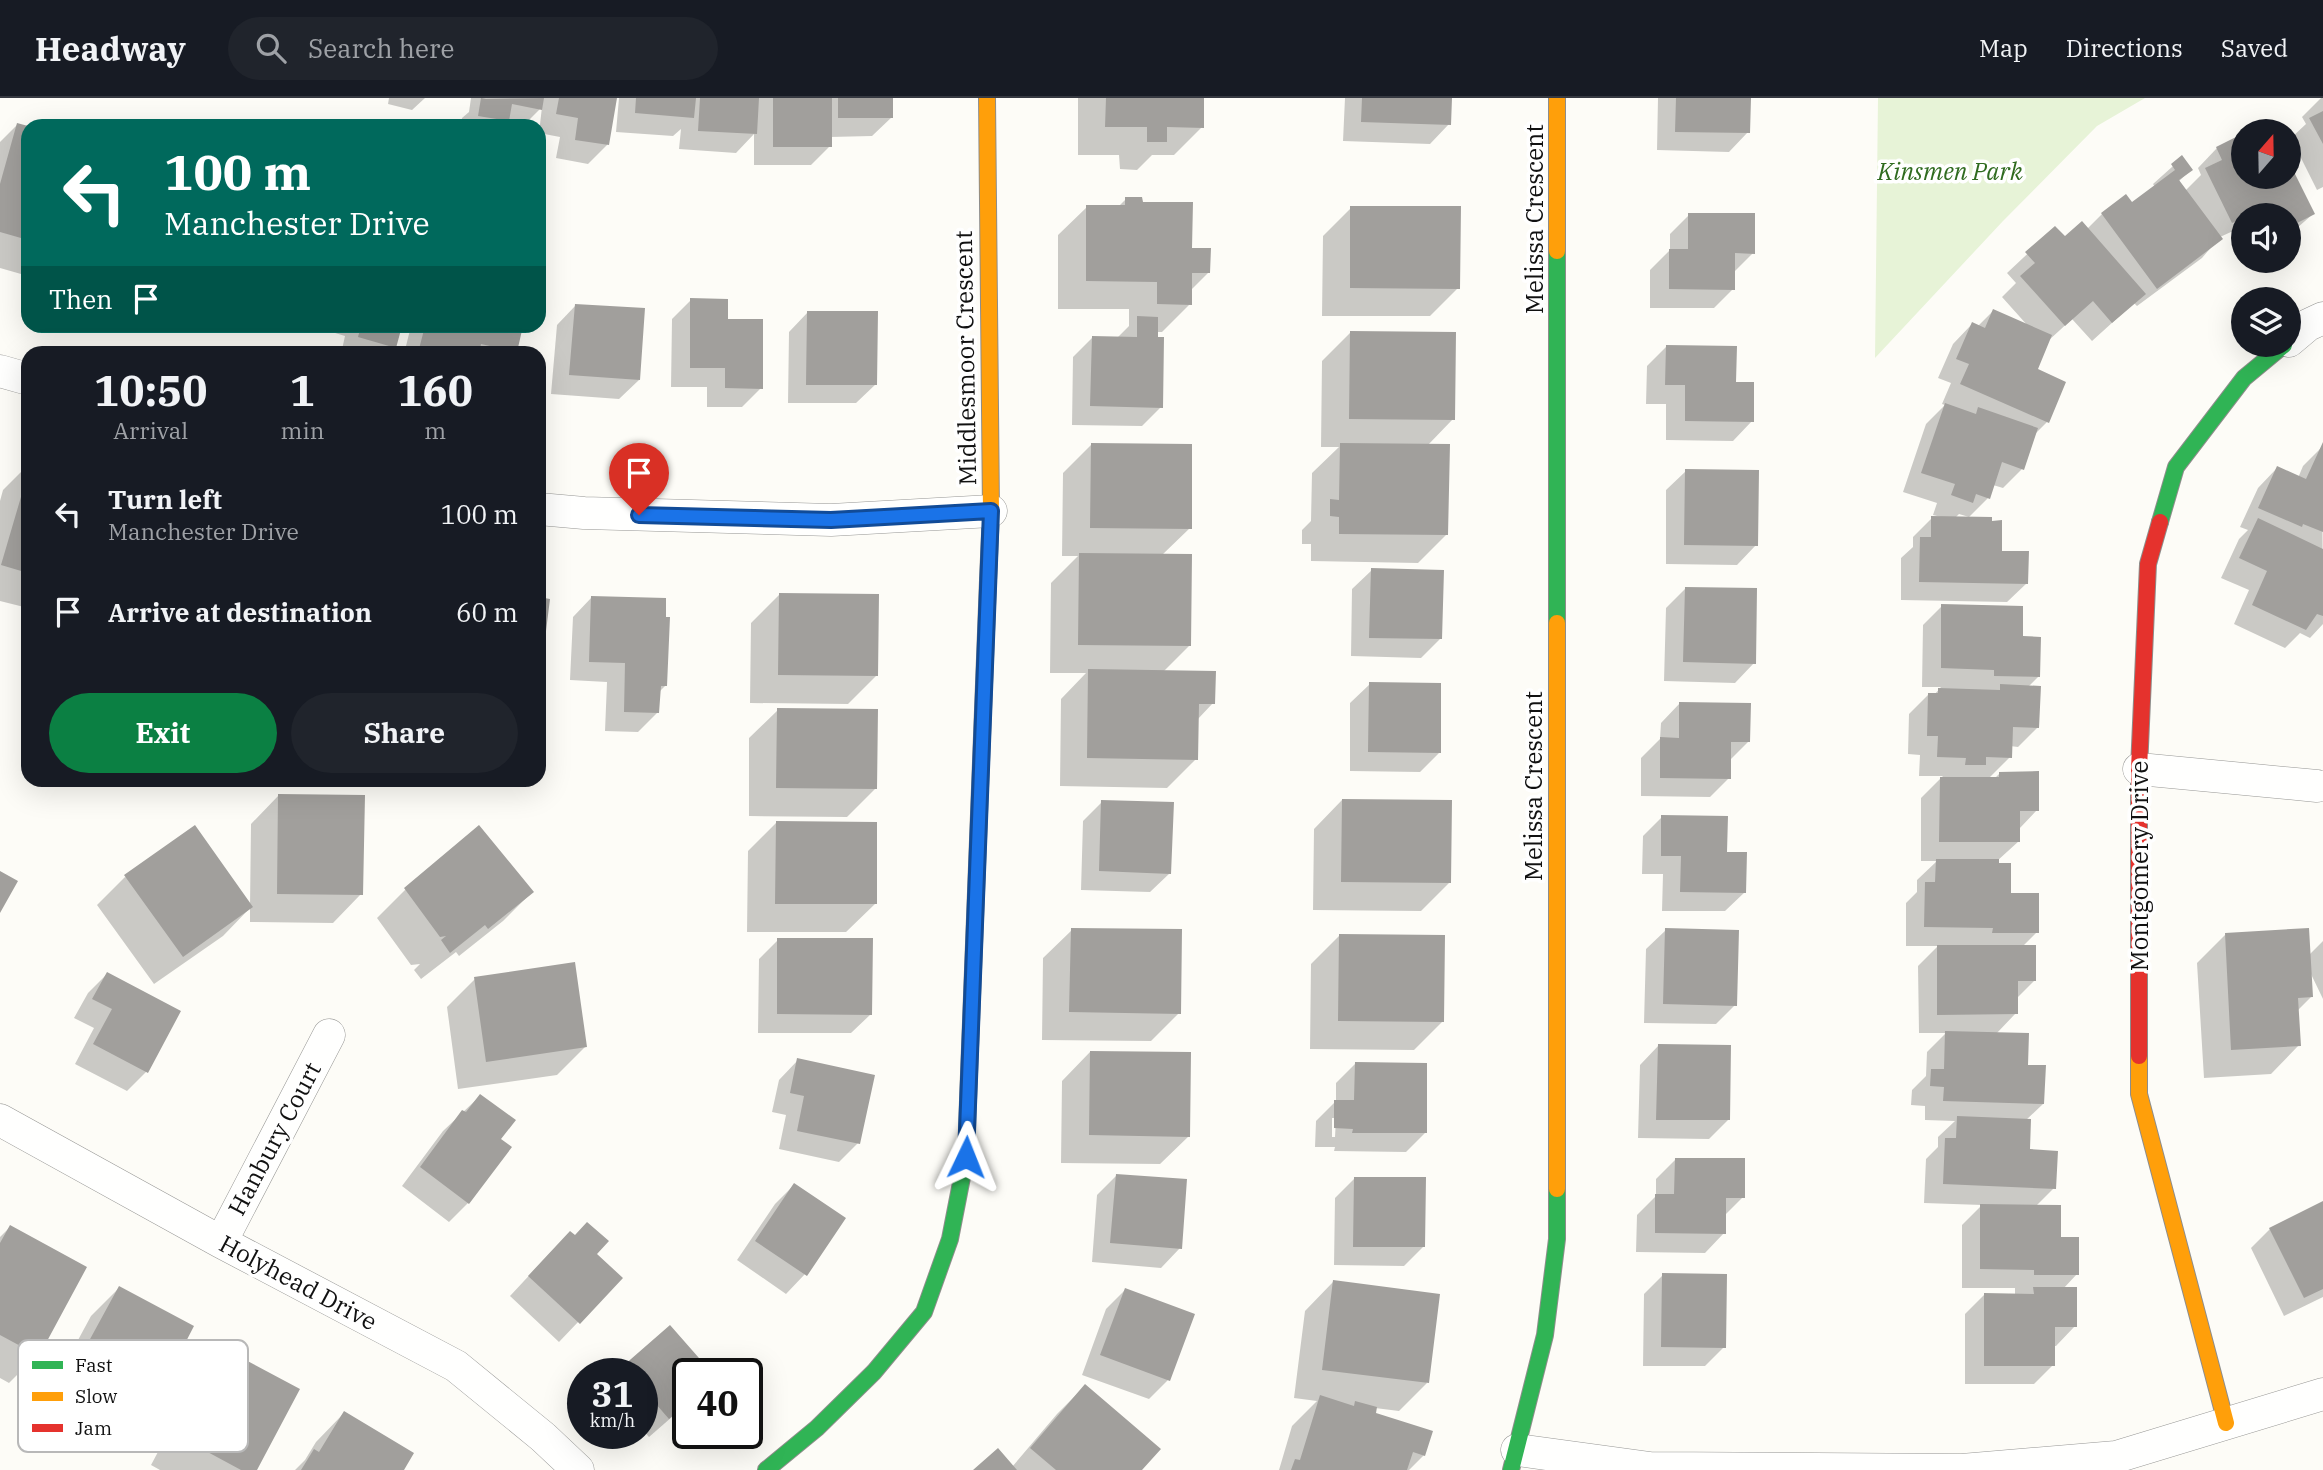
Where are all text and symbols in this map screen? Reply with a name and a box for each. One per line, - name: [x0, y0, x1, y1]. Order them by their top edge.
- search box: [228, 17, 718, 80]
- text: Headway: [35, 27, 186, 70]
- icon: search: [252, 29, 290, 67]
- text: Search here: [308, 31, 454, 65]
- text: Map: [1979, 32, 2028, 64]
- text: Directions: [2066, 32, 2183, 64]
- text: Saved: [2221, 32, 2288, 64]
- north arrow: [2231, 119, 2301, 189]
- map controls: [2231, 119, 2301, 357]
- street label: Melissa Crescent: [1518, 124, 1550, 314]
- text: 100 m: [164, 140, 311, 203]
- icon: left: [49, 147, 140, 238]
- park label: Kinsmen Park: [1876, 155, 2023, 187]
- text: Manchester Drive: [164, 202, 430, 244]
- button: sound: [2231, 203, 2301, 273]
- street label: Middlesmoor Crescent: [947, 230, 983, 486]
- icon: arrive: [127, 280, 165, 318]
- text: Then: [49, 282, 113, 316]
- button: layers: [2231, 287, 2301, 357]
- text: 10:50: [94, 363, 208, 418]
- text: 1: [290, 363, 315, 418]
- text: 160: [397, 363, 473, 418]
- text: Arrival: [113, 415, 188, 445]
- text: min: [281, 415, 324, 445]
- text: m: [424, 415, 446, 445]
- pin: [609, 443, 669, 515]
- icon: arrive: [620, 454, 658, 492]
- text: Turn left: [108, 482, 222, 516]
- icon: left: [49, 495, 87, 533]
- text: 100 m: [440, 497, 518, 531]
- text: Manchester Drive: [108, 516, 299, 546]
- icon: arrive: [49, 593, 87, 631]
- text: Arrive at destination: [108, 595, 372, 629]
- text: 60 m: [456, 595, 518, 629]
- street label: Melissa Crescent: [1517, 691, 1549, 881]
- button: Exit: [49, 693, 277, 773]
- button: Share: [291, 693, 518, 773]
- street label: Montgomery Drive: [2123, 761, 2155, 971]
- street label: Hanbury Court: [220, 1056, 328, 1221]
- position arrow: [929, 1120, 1003, 1194]
- street label: Holyhead Drive: [214, 1227, 383, 1337]
- legend: [18, 1340, 248, 1452]
- text: Fast: [75, 1353, 113, 1377]
- speed limit sign: 40: [672, 1358, 763, 1449]
- text: 31: [591, 1371, 634, 1417]
- text: Slow: [75, 1384, 117, 1408]
- text: km/h: [590, 1409, 635, 1432]
- text: Jam: [75, 1416, 112, 1440]

